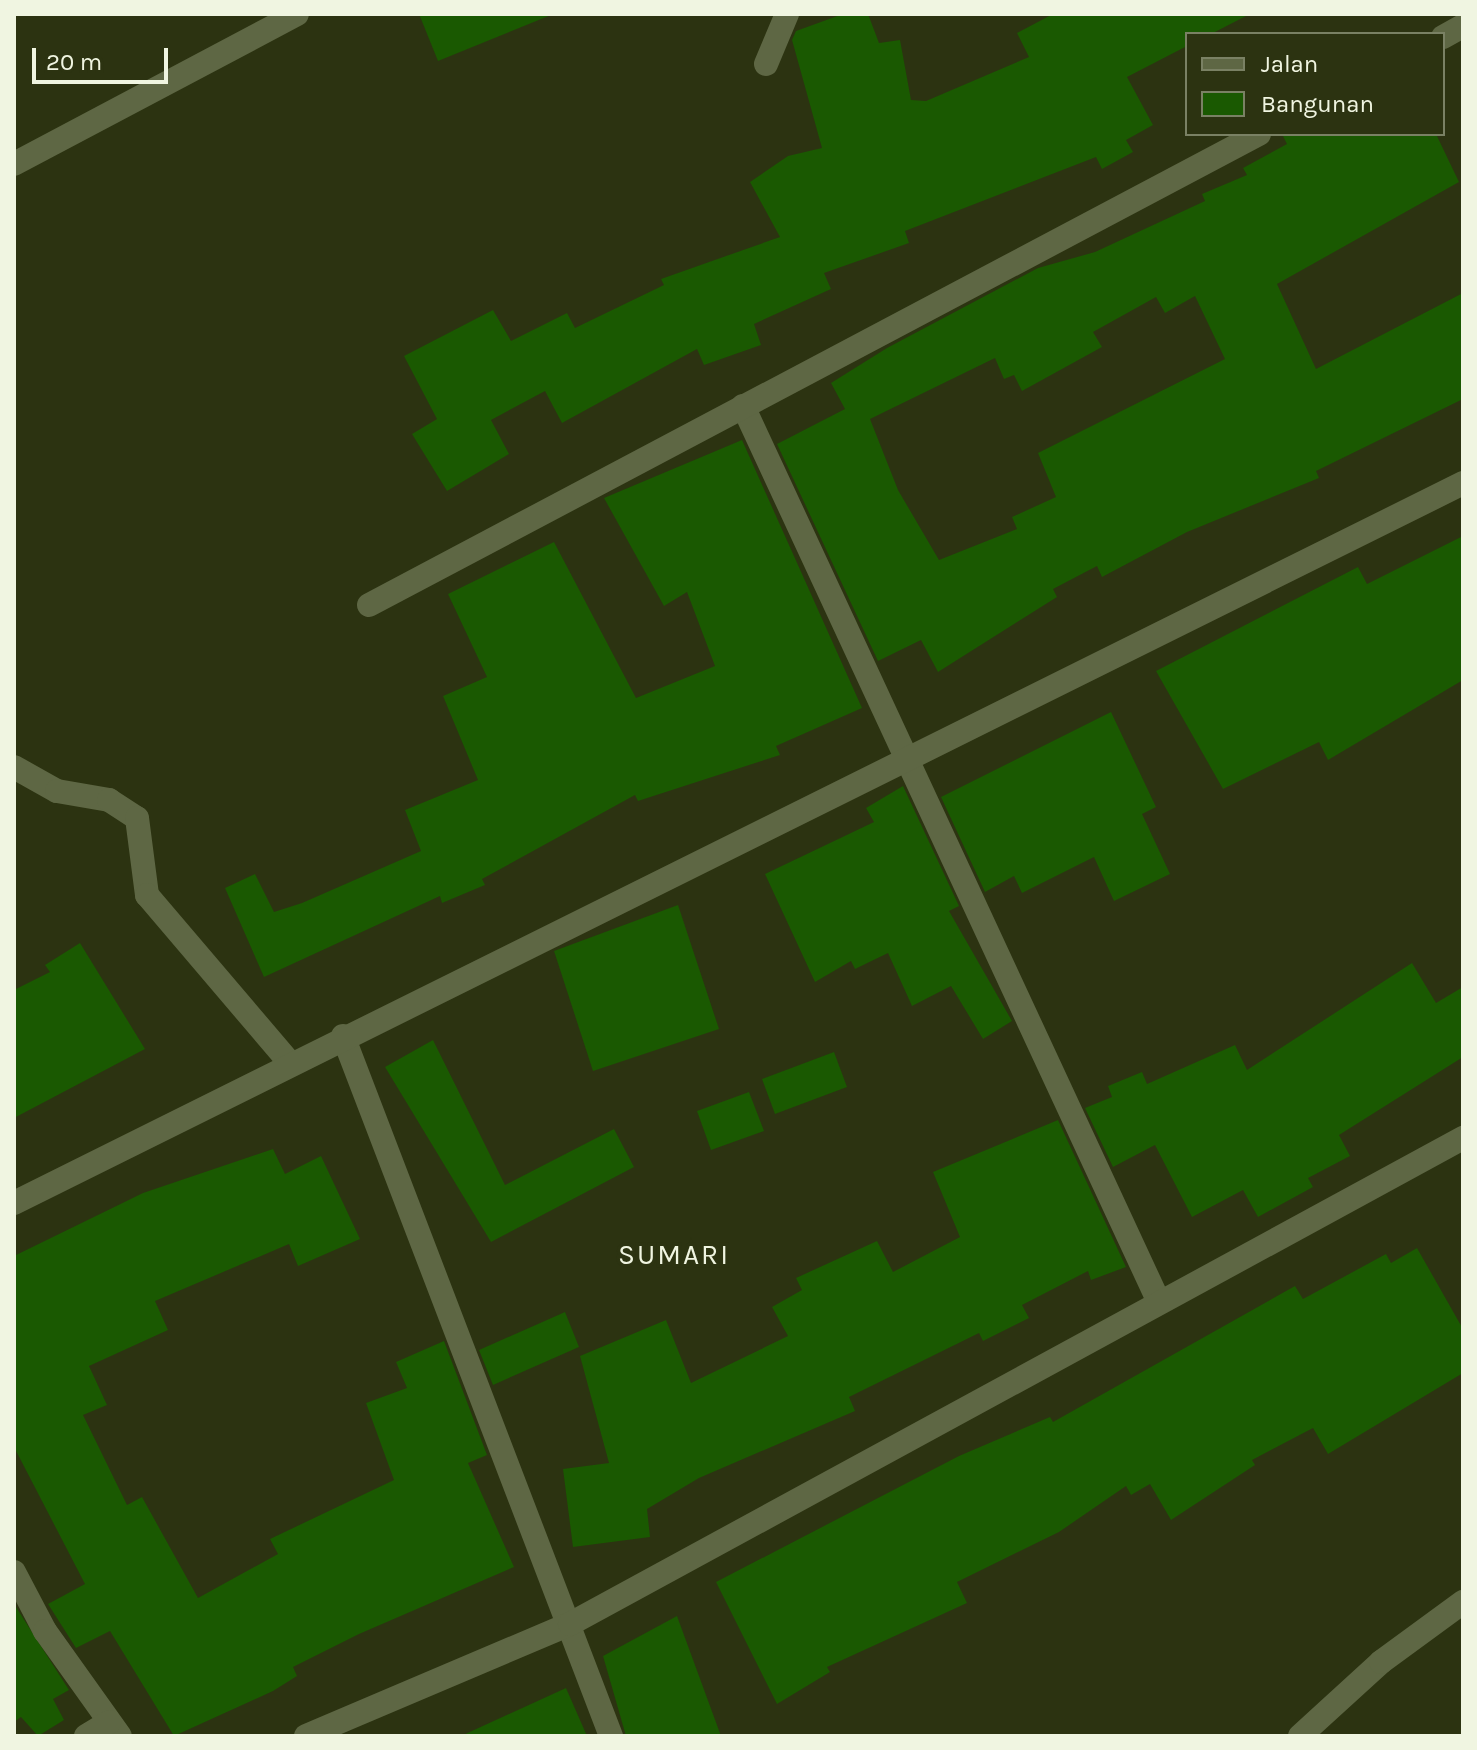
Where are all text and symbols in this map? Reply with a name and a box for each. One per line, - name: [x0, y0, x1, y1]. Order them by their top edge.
- scale bar: [36, 32, 172, 82]
- legend: [1185, 32, 1445, 136]
- text: 20 m: [46, 48, 102, 76]
- text: Jalan: [1261, 50, 1318, 78]
- text: Bangunan: [1261, 90, 1374, 118]
- district label: SUMARI: [618, 1238, 730, 1272]

